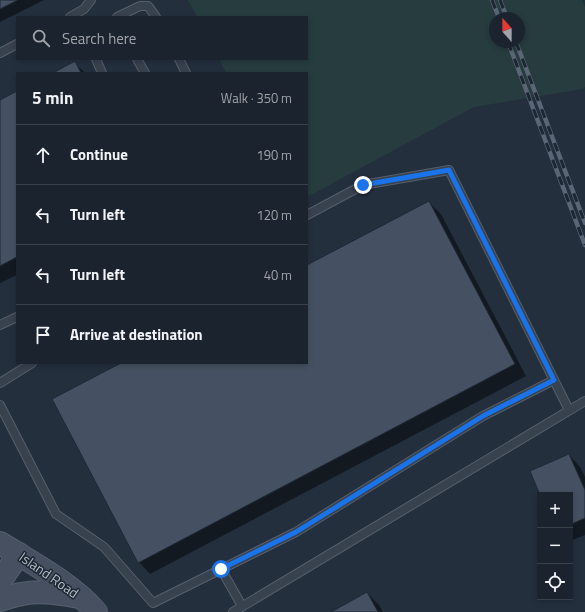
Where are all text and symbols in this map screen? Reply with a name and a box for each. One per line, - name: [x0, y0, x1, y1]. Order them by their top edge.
- north arrow: [489, 12, 525, 48]
- search box: [16, 16, 308, 60]
- icon: search: [30, 27, 52, 49]
- text: Search here: [62, 27, 136, 50]
- text: 5 min: [32, 85, 73, 111]
- text: Walk · 350 m: [221, 88, 292, 108]
- text: Continue: [70, 143, 128, 166]
- icon: ahead: [32, 144, 54, 166]
- text: 190 m: [256, 145, 292, 165]
- route end: [354, 176, 372, 194]
- text: Turn left: [70, 203, 125, 226]
- icon: left: [32, 204, 54, 226]
- text: 120 m: [256, 205, 292, 225]
- text: Turn left: [70, 263, 125, 286]
- icon: left: [32, 264, 54, 286]
- text: 40 m: [264, 265, 292, 285]
- text: Arrive at destination: [70, 323, 203, 346]
- icon: arrive: [32, 324, 54, 346]
- map controls: [537, 492, 573, 600]
- button: +: [537, 492, 573, 528]
- button: −: [537, 528, 573, 564]
- street label: Island Road: [15, 546, 83, 603]
- route start: [212, 560, 230, 578]
- button: locate: [537, 564, 573, 600]

